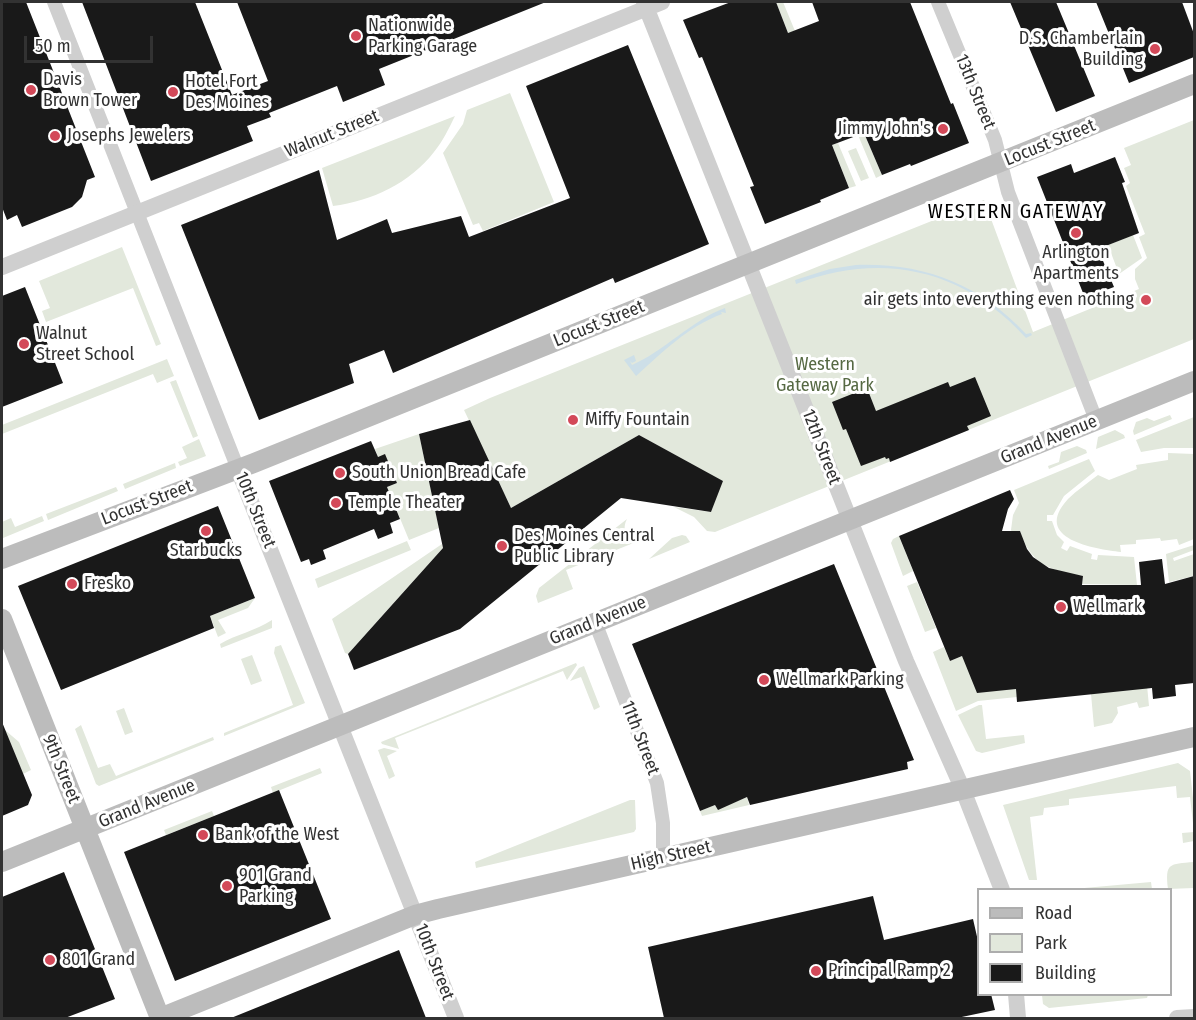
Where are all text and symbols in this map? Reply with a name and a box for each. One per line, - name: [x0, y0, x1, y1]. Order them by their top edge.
- place label: Nationwide Parking Garage: [368, 15, 477, 57]
- scale bar: [27, 24, 156, 62]
- place label: D.S. Chamberlain Building: [1019, 28, 1143, 70]
- marker: Nationwide Parking Garage: [349, 29, 363, 43]
- text: 50 m: [35, 35, 71, 57]
- marker: D.S. Chamberlain Building: [1148, 42, 1162, 56]
- street label: 13th Street: [950, 51, 1000, 133]
- place label: Davis Brown Tower: [43, 69, 137, 112]
- place label: Hotel Fort Des Moines: [185, 71, 269, 113]
- marker: Davis Brown Tower: [24, 83, 38, 97]
- marker: Hotel Fort Des Moines: [166, 85, 180, 99]
- street label: Walnut Street: [282, 105, 382, 163]
- street label: Locust Street: [1001, 115, 1099, 171]
- place label: Jimmy John's: [837, 118, 931, 140]
- marker: Jimmy John's: [936, 122, 950, 136]
- place label: Josephs Jewelers: [67, 125, 191, 147]
- marker: Josephs Jewelers: [48, 129, 62, 143]
- district label: WESTERN GATEWAY: [928, 200, 1104, 224]
- marker: Arlington Apartments: [1069, 226, 1083, 240]
- place label: Arlington Apartments: [1033, 242, 1119, 284]
- place label: air gets into everything even nothing: [864, 289, 1134, 311]
- marker: air gets into everything even nothing: [1139, 293, 1153, 307]
- street label: Locust Street: [550, 296, 648, 352]
- place label: Walnut Street School: [36, 323, 134, 366]
- marker: Walnut Street School: [17, 337, 31, 351]
- park label: Western Gateway Park: [776, 354, 874, 397]
- street label: 12th Street: [797, 406, 845, 488]
- place label: Miffy Fountain: [585, 409, 690, 431]
- street label: Grand Avenue: [998, 411, 1100, 469]
- marker: Miffy Fountain: [566, 413, 580, 427]
- place label: South Union Bread Cafe: [352, 462, 526, 484]
- marker: South Union Bread Cafe: [333, 466, 347, 480]
- street label: 10th Street: [230, 469, 280, 551]
- street label: Locust Street: [98, 476, 196, 530]
- place label: Temple Theater: [348, 492, 462, 514]
- marker: Temple Theater: [329, 496, 343, 510]
- marker: Starbucks: [199, 524, 213, 538]
- place label: Des Moines Central Public Library: [514, 525, 655, 568]
- marker: Des Moines Central Public Library: [495, 539, 509, 553]
- place label: Starbucks: [170, 540, 242, 562]
- place label: Fresko: [84, 573, 131, 595]
- marker: Fresko: [65, 577, 79, 591]
- street label: Grand Avenue: [547, 592, 649, 650]
- place label: Wellmark: [1073, 596, 1142, 618]
- marker: Wellmark: [1054, 600, 1068, 614]
- place label: Wellmark Parking: [776, 669, 904, 691]
- marker: Wellmark Parking: [757, 673, 771, 687]
- street label: 11th Street: [616, 698, 664, 778]
- street label: 9th Street: [37, 731, 85, 807]
- street label: Grand Avenue: [96, 775, 198, 833]
- place label: Bank of the West: [215, 824, 339, 846]
- marker: Bank of the West: [196, 828, 210, 842]
- street label: High Street: [629, 836, 713, 876]
- place label: 901 Grand Parking: [239, 865, 312, 908]
- marker: 901 Grand Parking: [220, 879, 234, 893]
- legend: [977, 888, 1172, 996]
- text: Road: [1035, 902, 1072, 924]
- street label: 10th Street: [410, 921, 458, 1003]
- text: Park: [1035, 932, 1067, 954]
- place label: 801 Grand: [62, 949, 135, 971]
- marker: 801 Grand: [43, 953, 57, 967]
- place label: Principal Ramp 2: [828, 960, 951, 982]
- text: Building: [1035, 962, 1096, 984]
- marker: Principal Ramp 2: [809, 964, 823, 978]

